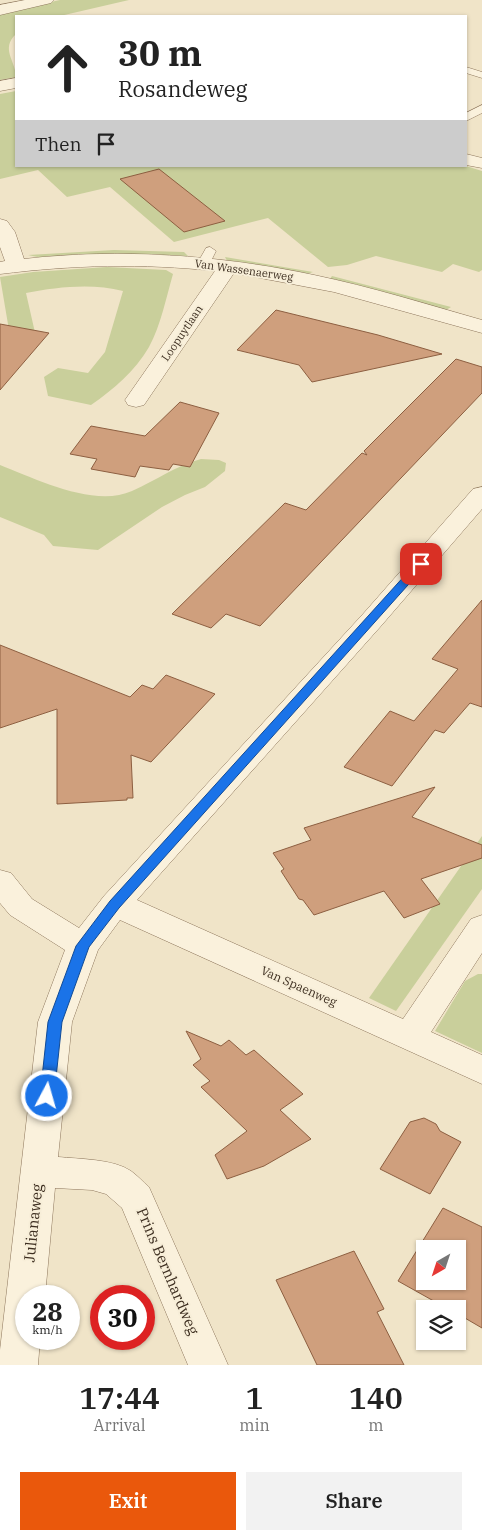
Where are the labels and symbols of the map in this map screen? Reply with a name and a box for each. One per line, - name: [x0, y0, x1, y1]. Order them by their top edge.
- street label: Van Wassenaerweg: [194, 256, 294, 284]
- street label: Loopuytlaan: [158, 302, 206, 364]
- pin: [400, 543, 442, 585]
- street label: Van Spaenweg: [259, 963, 340, 1010]
- position arrow: [20, 1069, 72, 1121]
- street label: Julianaweg: [19, 1183, 47, 1263]
- street label: Prins Bernhardweg: [133, 1205, 203, 1337]
- north arrow: [416, 1240, 466, 1290]
- speed limit sign: 30: [90, 1285, 155, 1350]

